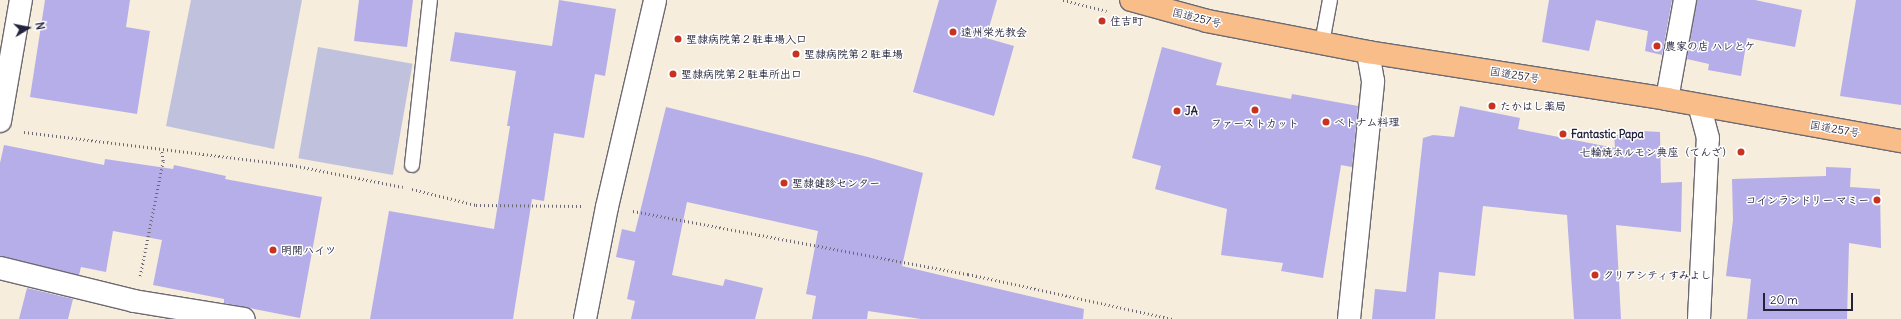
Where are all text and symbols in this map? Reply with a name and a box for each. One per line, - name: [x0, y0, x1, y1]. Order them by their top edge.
- street label: 国道257号: [1171, 5, 1223, 31]
- north arrow: [8, 8, 48, 48]
- place label: 住吉町: [1110, 14, 1143, 28]
- marker: 住吉町: [1097, 16, 1107, 26]
- text: N: [32, 21, 47, 31]
- place label: 遠州栄光教会: [961, 25, 1027, 39]
- marker: 遠州栄光教会: [948, 27, 958, 37]
- place label: 聖隷病院第２駐車場入口: [686, 32, 807, 46]
- marker: 聖隷病院第２駐車場入口: [673, 34, 683, 44]
- place label: 農家の店 ハレとケ: [1665, 39, 1756, 53]
- marker: 農家の店 ハレとケ: [1652, 41, 1662, 51]
- place label: 聖隷病院第２駐車場: [804, 47, 903, 61]
- marker: 聖隷病院第２駐車場: [791, 49, 801, 59]
- street label: 国道257号: [1489, 65, 1541, 85]
- place label: 聖隷病院第２駐車所出口: [681, 67, 802, 81]
- marker: 聖隷病院第２駐車所出口: [668, 69, 678, 79]
- place label: たかはし薬局: [1500, 99, 1566, 113]
- marker: たかはし薬局: [1487, 101, 1497, 111]
- place label: JA: [1185, 104, 1198, 118]
- marker: ファーストカット: [1250, 105, 1260, 115]
- marker: JA: [1172, 106, 1182, 116]
- place label: ベトナム料理: [1334, 115, 1400, 129]
- place label: ファーストカット: [1211, 116, 1299, 130]
- marker: ベトナム料理: [1321, 117, 1331, 127]
- street label: 国道257号: [1809, 118, 1861, 140]
- place label: Fantastic Papa: [1571, 127, 1644, 141]
- marker: Fantastic Papa: [1558, 129, 1568, 139]
- place label: 七輪焼ホルモン典座（てんざ）: [1579, 145, 1733, 159]
- marker: 七輪焼ホルモン典座（てんざ）: [1736, 147, 1746, 157]
- place label: 聖隷健診センター: [792, 176, 880, 190]
- marker: 聖隷健診センター: [779, 178, 789, 188]
- place label: コインランドリー マミー: [1745, 193, 1869, 207]
- marker: コインランドリー マミー: [1872, 195, 1882, 205]
- place label: 明開ハイツ: [281, 243, 336, 257]
- marker: 明開ハイツ: [268, 245, 278, 255]
- place label: クリアシティすみよし: [1603, 268, 1713, 282]
- marker: クリアシティすみよし: [1590, 270, 1600, 280]
- scale bar: [1765, 285, 1855, 311]
- text: 20 m: [1770, 292, 1798, 307]

